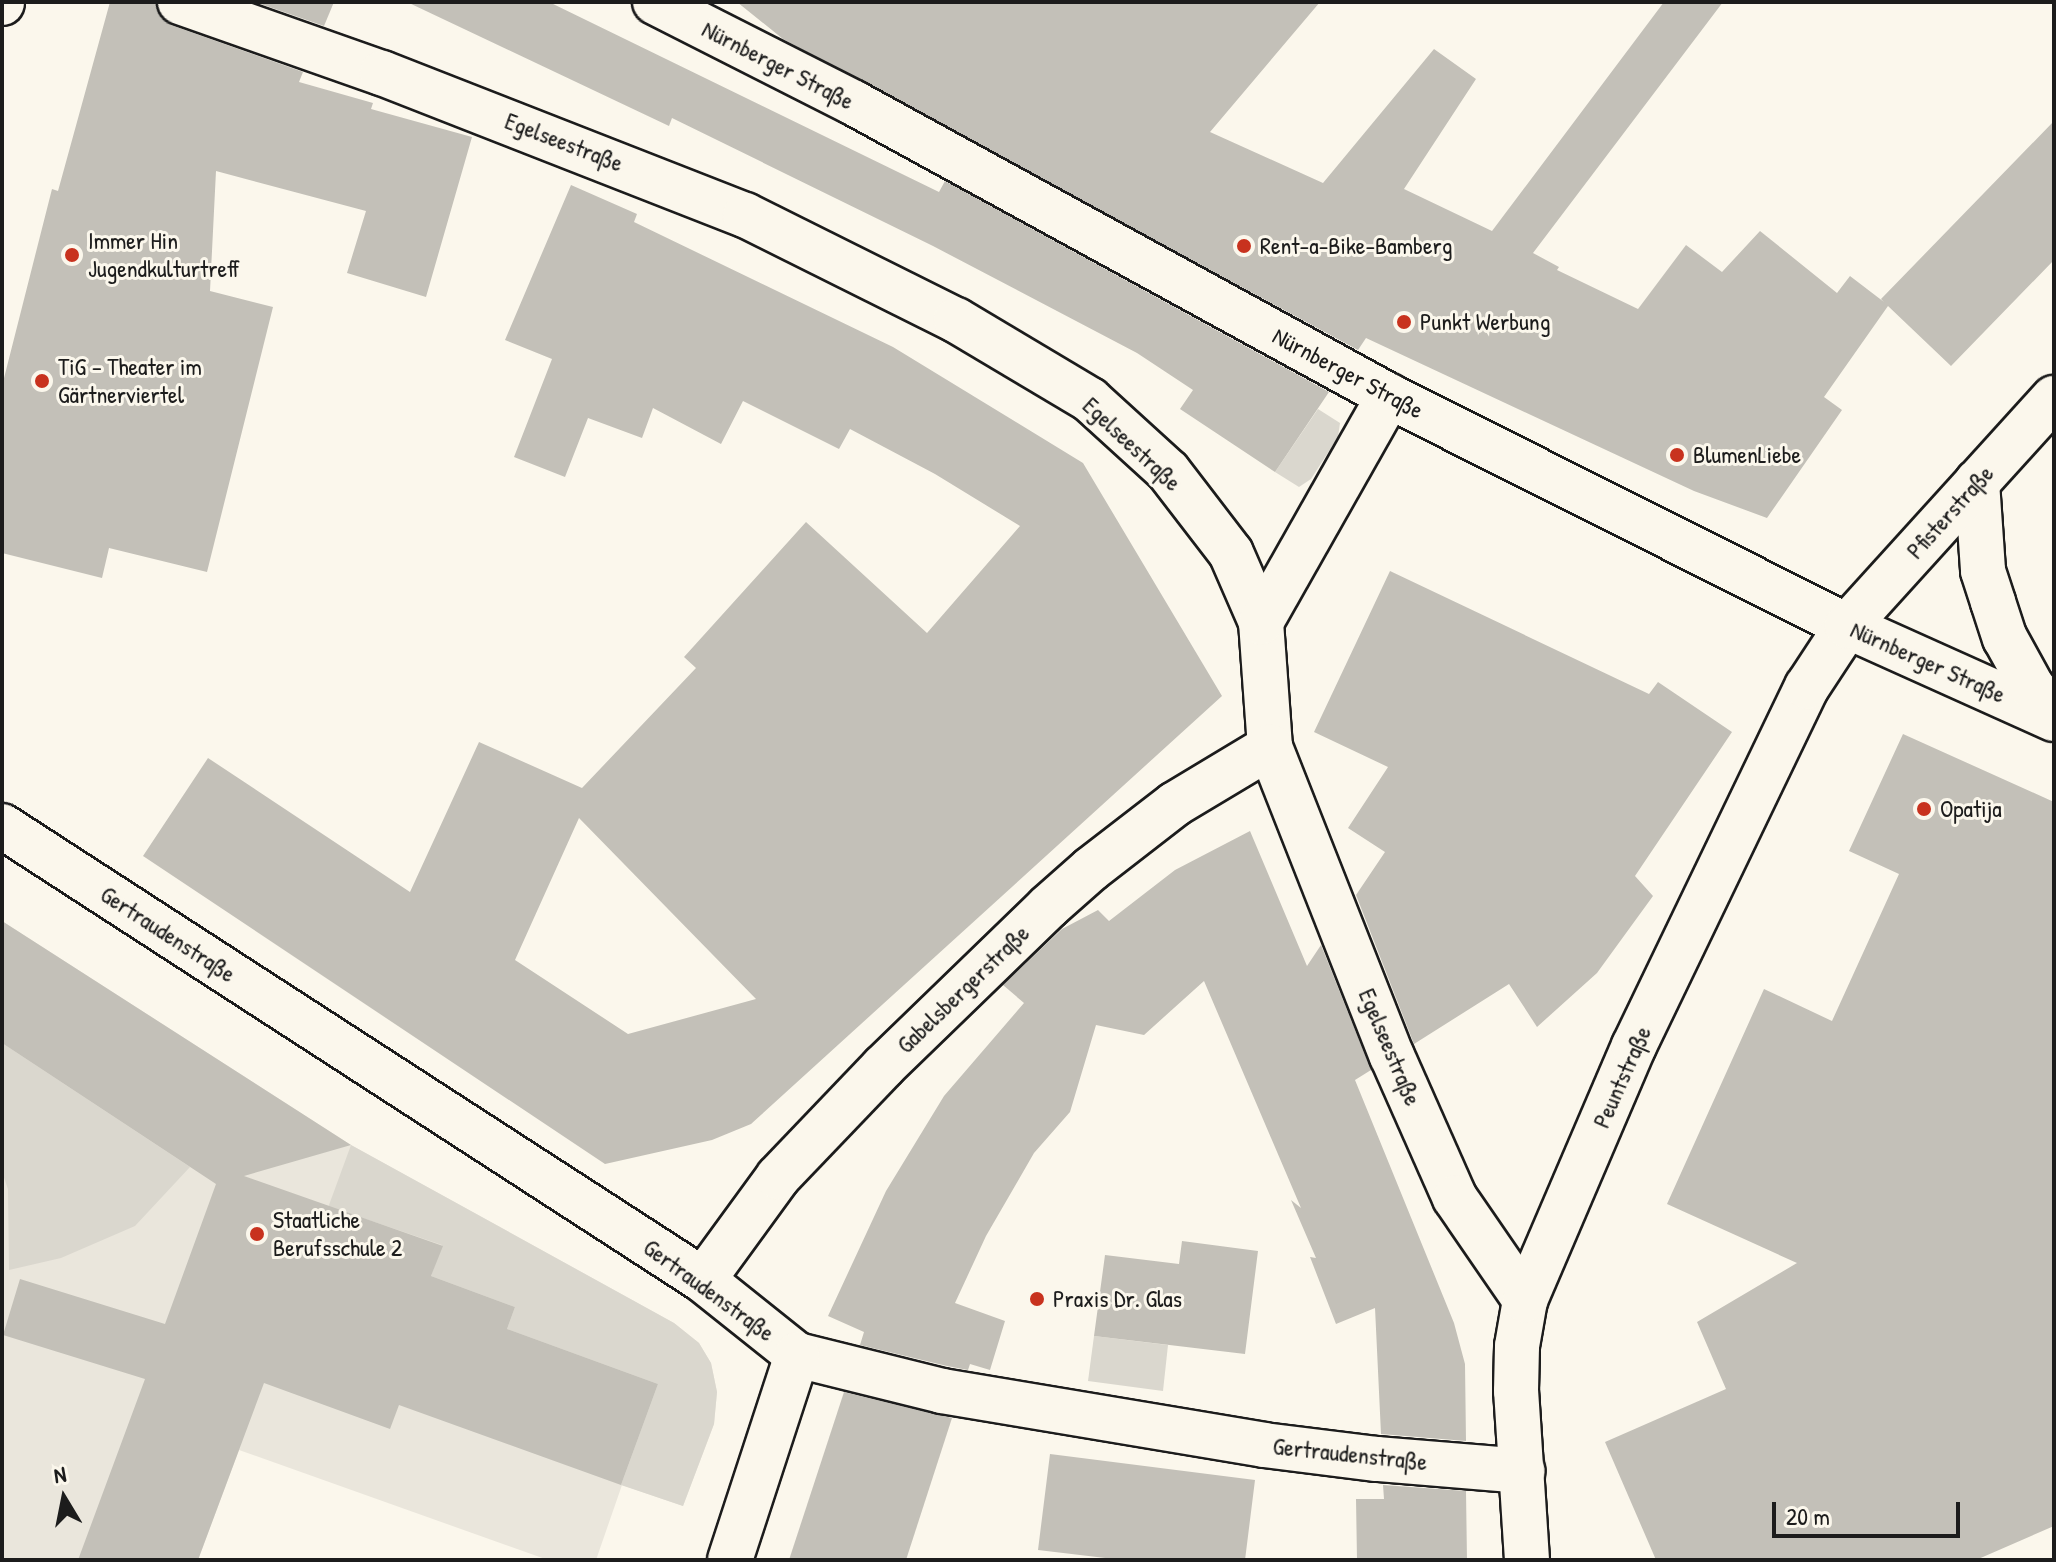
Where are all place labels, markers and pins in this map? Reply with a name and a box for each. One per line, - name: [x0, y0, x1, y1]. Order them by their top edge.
- place label: Immer Hin Jugendkulturtreff: [88, 227, 240, 283]
- place label: Rent-a-Bike-Bamberg: [1260, 232, 1452, 260]
- marker: Rent-a-Bike-Bamberg: [1235, 237, 1253, 255]
- marker: Immer Hin Jugendkulturtreff: [63, 246, 81, 264]
- place label: Punkt Werbung: [1420, 308, 1550, 336]
- marker: Punkt Werbung: [1395, 313, 1413, 331]
- place label: TiG – Theater im Gärtnerviertel: [58, 353, 202, 409]
- marker: TiG – Theater im Gärtnerviertel: [33, 372, 51, 390]
- place label: BlumenLiebe: [1693, 441, 1801, 469]
- marker: BlumenLiebe: [1668, 446, 1686, 464]
- place label: Opatija: [1940, 795, 2002, 823]
- marker: Opatija: [1915, 800, 1933, 818]
- place label: Staatliche Berufsschule 2: [273, 1206, 402, 1262]
- marker: Staatliche Berufsschule 2: [248, 1225, 266, 1243]
- place label: Praxis Dr. Glas: [1053, 1285, 1182, 1313]
- marker: Praxis Dr. Glas: [1028, 1290, 1046, 1308]

